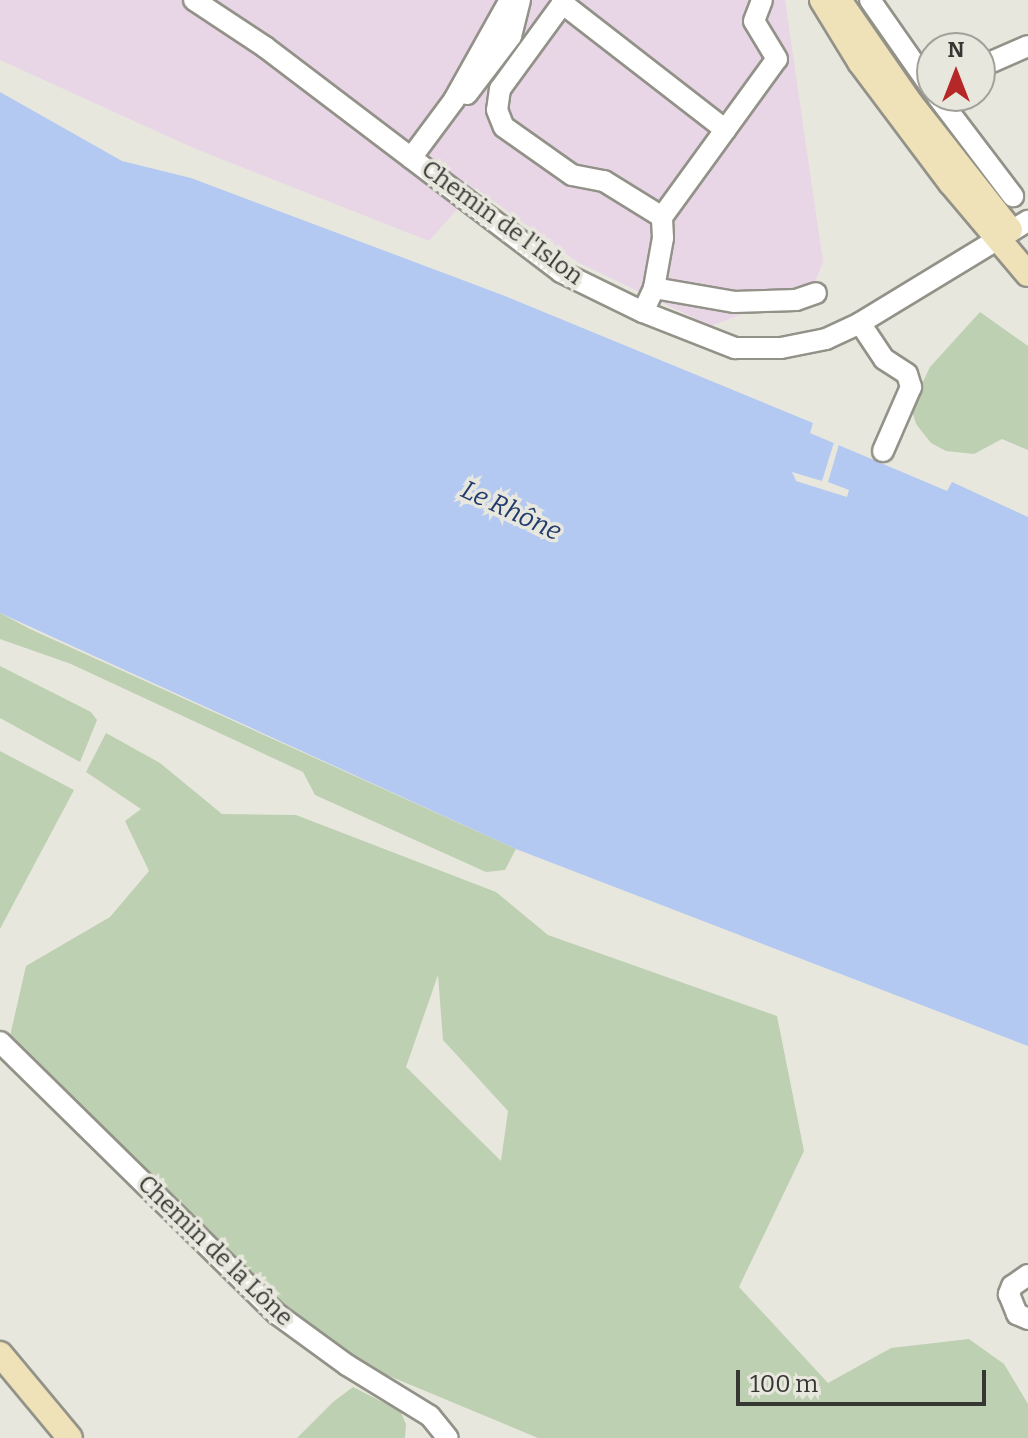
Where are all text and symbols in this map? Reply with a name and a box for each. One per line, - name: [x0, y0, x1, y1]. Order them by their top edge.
- north arrow: [916, 32, 996, 112]
- text: N: [948, 36, 964, 63]
- street label: Chemin de l'Islon: [416, 155, 588, 291]
- water label: Le Rhône: [456, 474, 566, 548]
- street label: Chemin de la Lône: [131, 1170, 299, 1332]
- scale bar: [740, 1354, 990, 1404]
- text: 100 m: [750, 1370, 818, 1398]

